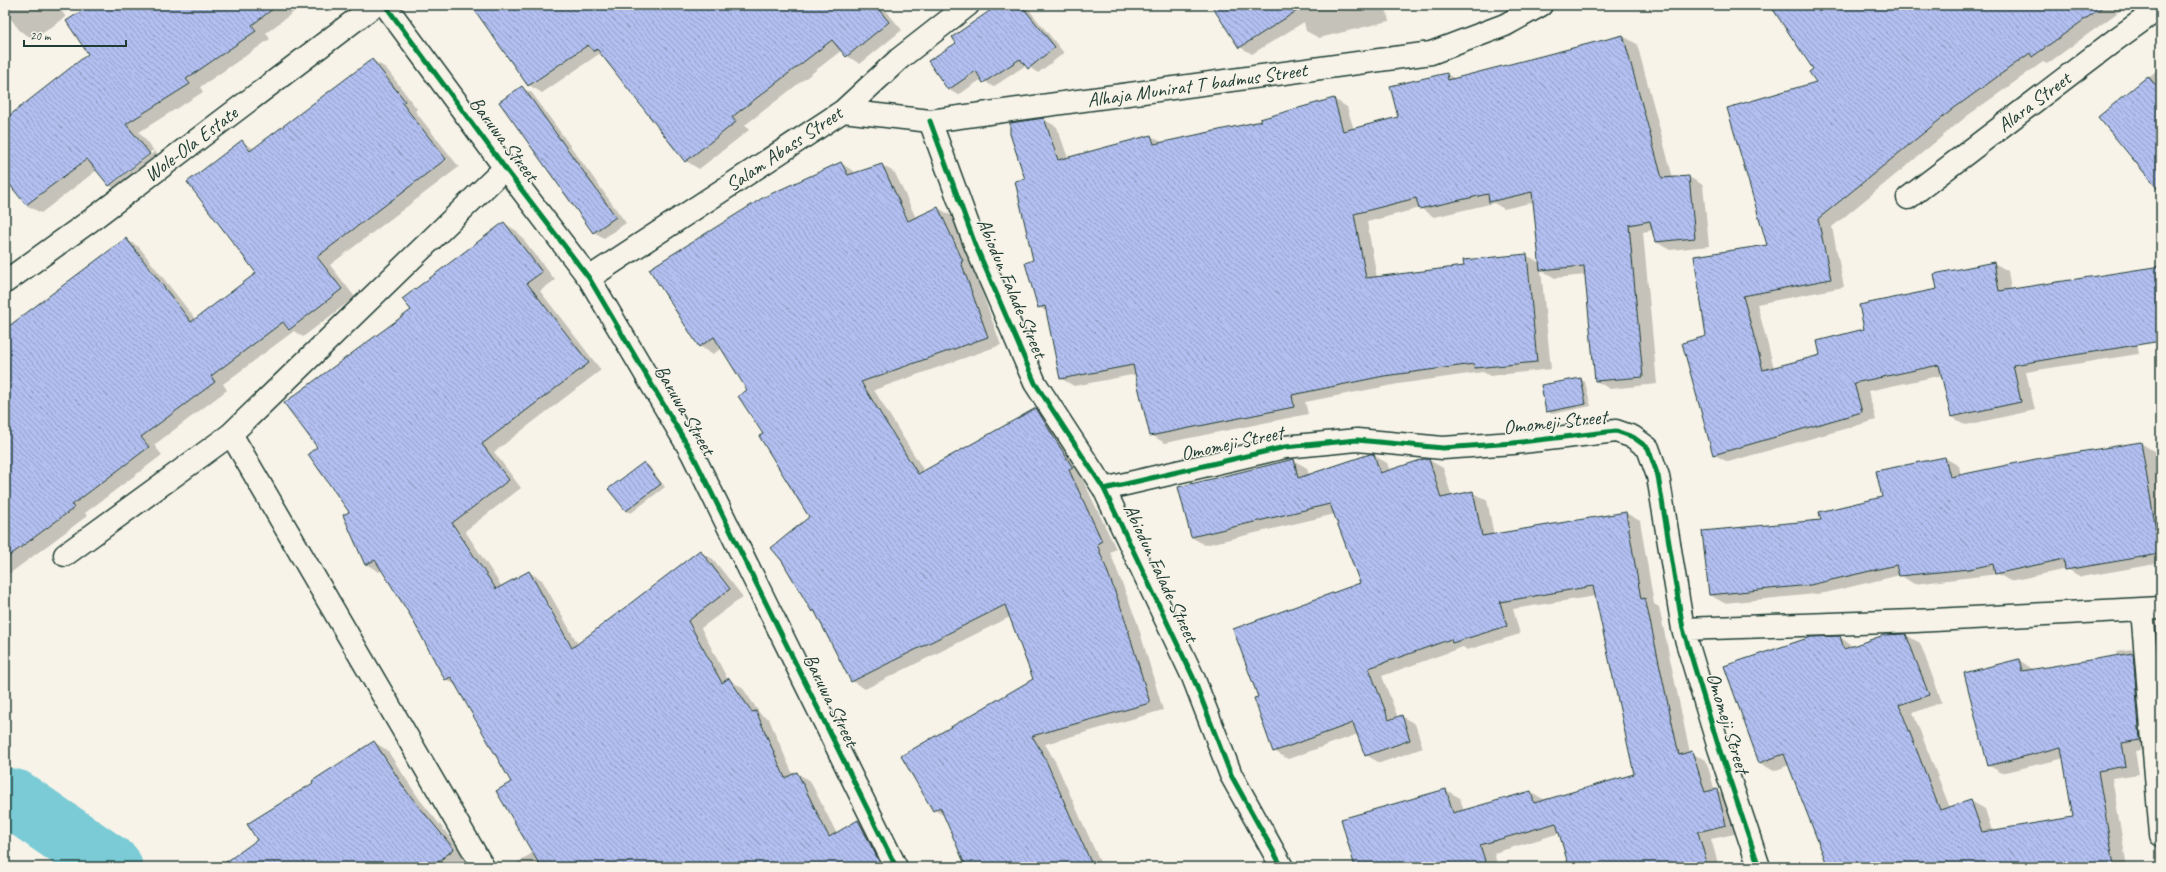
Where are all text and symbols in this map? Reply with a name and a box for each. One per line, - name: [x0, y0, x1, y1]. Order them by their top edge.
- scale bar: [24, 22, 126, 48]
- text: 20 m: [30, 28, 52, 44]
- street label: Alhaja Munirat T badmus Street: [1086, 57, 1311, 113]
- street label: Alara Street: [1992, 65, 2078, 138]
- street label: Baruwa Street: [464, 91, 546, 188]
- street label: Salam Abass Street: [721, 99, 849, 197]
- street label: Wole-Ola Estate: [139, 100, 244, 187]
- street label: Abiodun Falade Street: [971, 214, 1054, 364]
- street label: Baruwa Street: [649, 360, 722, 462]
- street label: Omomeji Street: [1502, 404, 1611, 440]
- street label: Omomeji Street: [1179, 419, 1289, 466]
- street label: Abiodun Falade Street: [1118, 500, 1205, 648]
- street label: Baruwa Street: [798, 649, 865, 753]
- street label: Omomeji Street: [1701, 670, 1756, 780]

